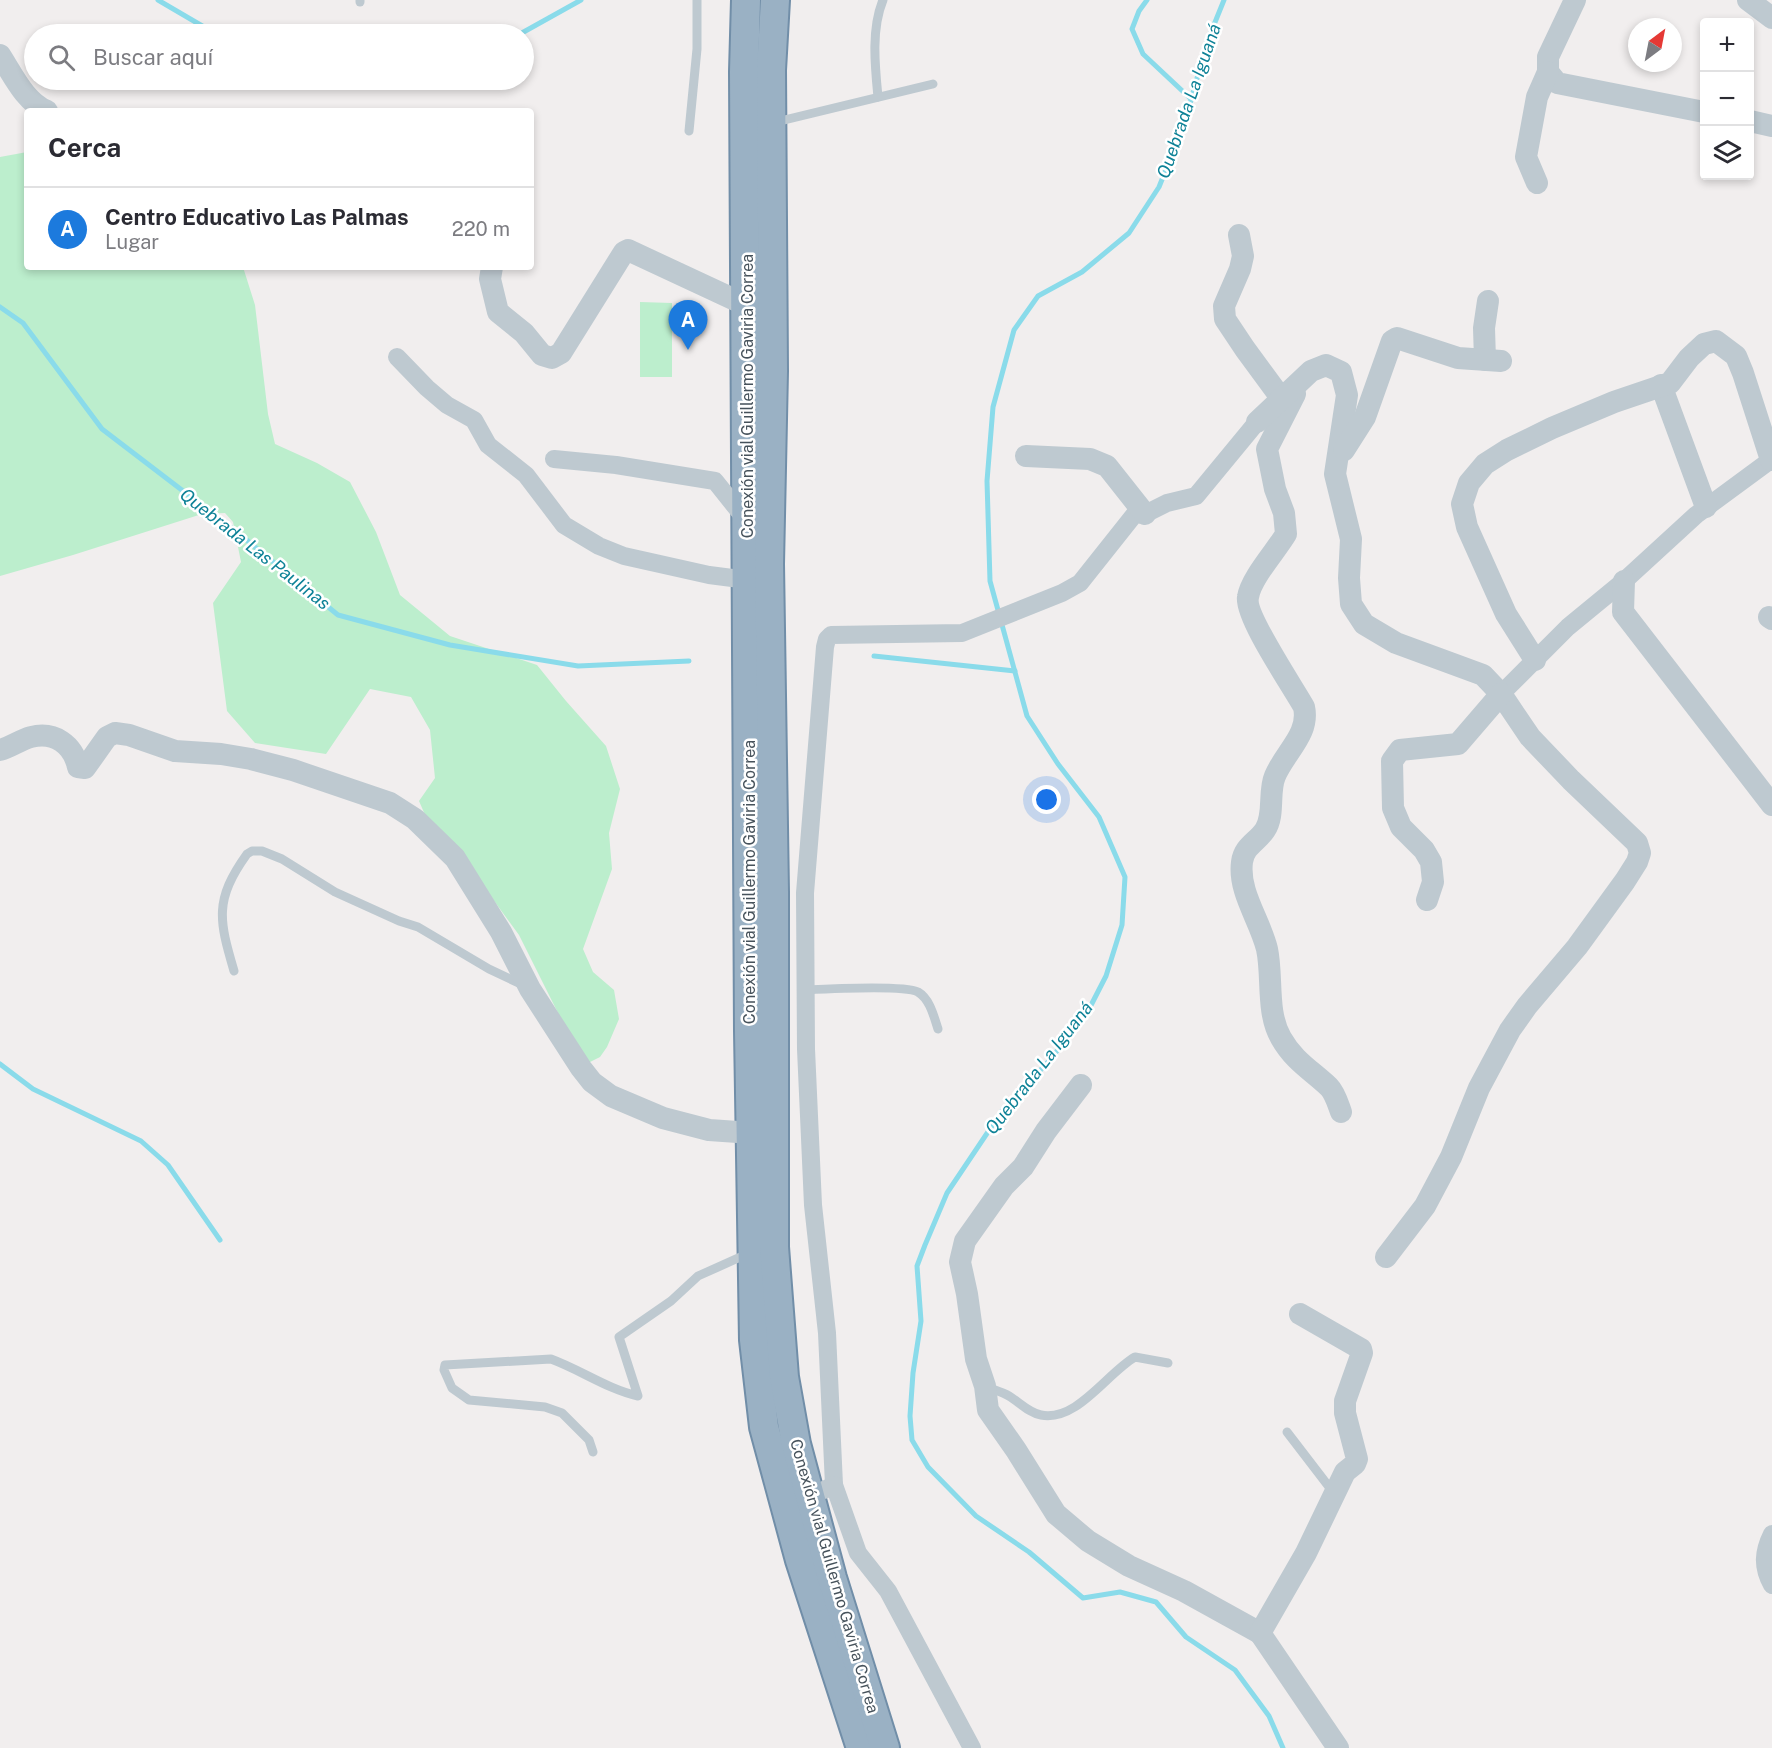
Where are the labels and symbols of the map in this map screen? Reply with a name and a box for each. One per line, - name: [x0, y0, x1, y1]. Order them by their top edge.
- north arrow: [1628, 18, 1682, 72]
- water label: Quebrada La Iguaná: [1152, 21, 1225, 181]
- street label: Conexión vial Guillermo Gaviria Correa: [738, 254, 757, 538]
- pin: A: [668, 300, 708, 350]
- water label: Quebrada Las Paulinas: [176, 483, 335, 614]
- street label: Conexión vial Guillermo Gaviria Correa: [740, 740, 759, 1024]
- your location: [1032, 785, 1061, 814]
- water label: Quebrada La Iguaná: [980, 997, 1097, 1138]
- street label: Conexión vial Guillermo Gaviria Correa: [786, 1437, 883, 1715]

